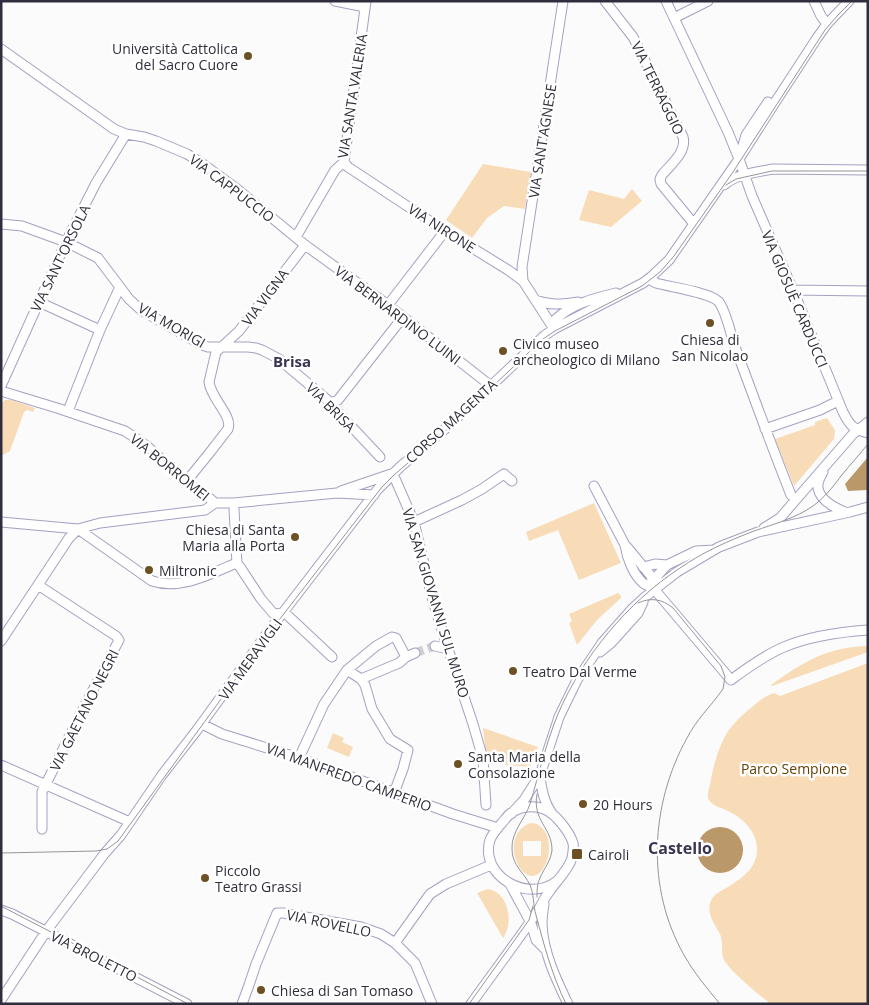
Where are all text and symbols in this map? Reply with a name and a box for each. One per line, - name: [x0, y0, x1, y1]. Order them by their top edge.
- street label: VIA SANTA VALERIA: [333, 32, 371, 160]
- street label: VIA TERRAGGIO: [627, 38, 689, 138]
- place label: Università Cattolica del Sacro Cuore: [112, 39, 238, 74]
- marker: Università Cattolica del Sacro Cuore: [242, 50, 254, 62]
- street label: VIA SANT'AGNESE: [524, 83, 560, 199]
- street label: VIA CAPPUCCIO: [186, 150, 278, 226]
- street label: VIA NIRONE: [405, 199, 479, 257]
- street label: VIA SANT'ORSOLA: [26, 201, 94, 315]
- street label: VIA GIOSUÈ CARDUCCI: [757, 228, 833, 370]
- street label: VIA BERNARDINO LUINI: [331, 261, 465, 369]
- street label: VIA VIGNA: [237, 265, 293, 329]
- street label: VIA MORIGI: [135, 298, 209, 352]
- marker: Chiesa di San Nicolao: [704, 317, 716, 329]
- place label: Chiesa di San Nicolao: [672, 330, 748, 365]
- place label: Civico museo archeologico di Milano: [513, 334, 660, 369]
- marker: Civico museo archeologico di Milano: [497, 345, 509, 357]
- district label: Brisa: [273, 351, 311, 371]
- street label: CORSO MAGENTA: [401, 375, 501, 467]
- street label: VIA BRISA: [302, 378, 360, 436]
- street label: VIA BORROMEI: [126, 429, 214, 505]
- street label: VIA SAN GIOVANNI SUL MURO: [398, 506, 474, 700]
- place label: Chiesa di Santa Maria alla Porta: [182, 520, 285, 555]
- marker: Chiesa di Santa Maria alla Porta: [289, 531, 301, 543]
- place label: Miltronic: [159, 561, 217, 580]
- marker: Miltronic: [143, 564, 155, 576]
- street label: VIA MERAVIGLI: [214, 614, 286, 704]
- street label: VIA GAETANO NEGRI: [45, 646, 123, 774]
- place label: Teatro Dal Verme: [523, 662, 637, 681]
- marker: Teatro Dal Verme: [507, 665, 519, 677]
- street label: VIA MANFREDO CAMPERIO: [264, 738, 435, 816]
- place label: Santa Maria della Consolazione: [468, 747, 581, 782]
- marker: Santa Maria della Consolazione: [452, 758, 464, 770]
- park label: Parco Sempione: [741, 759, 847, 778]
- place label: 20 Hours: [593, 795, 653, 814]
- marker: 20 Hours: [577, 798, 589, 810]
- district label: Castello: [648, 837, 712, 859]
- place label: Cairoli: [588, 845, 629, 864]
- marker: Cairoli: [570, 847, 584, 861]
- place label: Piccolo Teatro Grassi: [215, 861, 302, 896]
- marker: Piccolo Teatro Grassi: [199, 872, 211, 884]
- street label: VIA ROVELLO: [285, 905, 373, 941]
- street label: VIA BROLETTO: [47, 926, 141, 986]
- place label: Chiesa di San Tomaso: [271, 981, 413, 1000]
- marker: Chiesa di San Tomaso: [255, 984, 267, 996]

